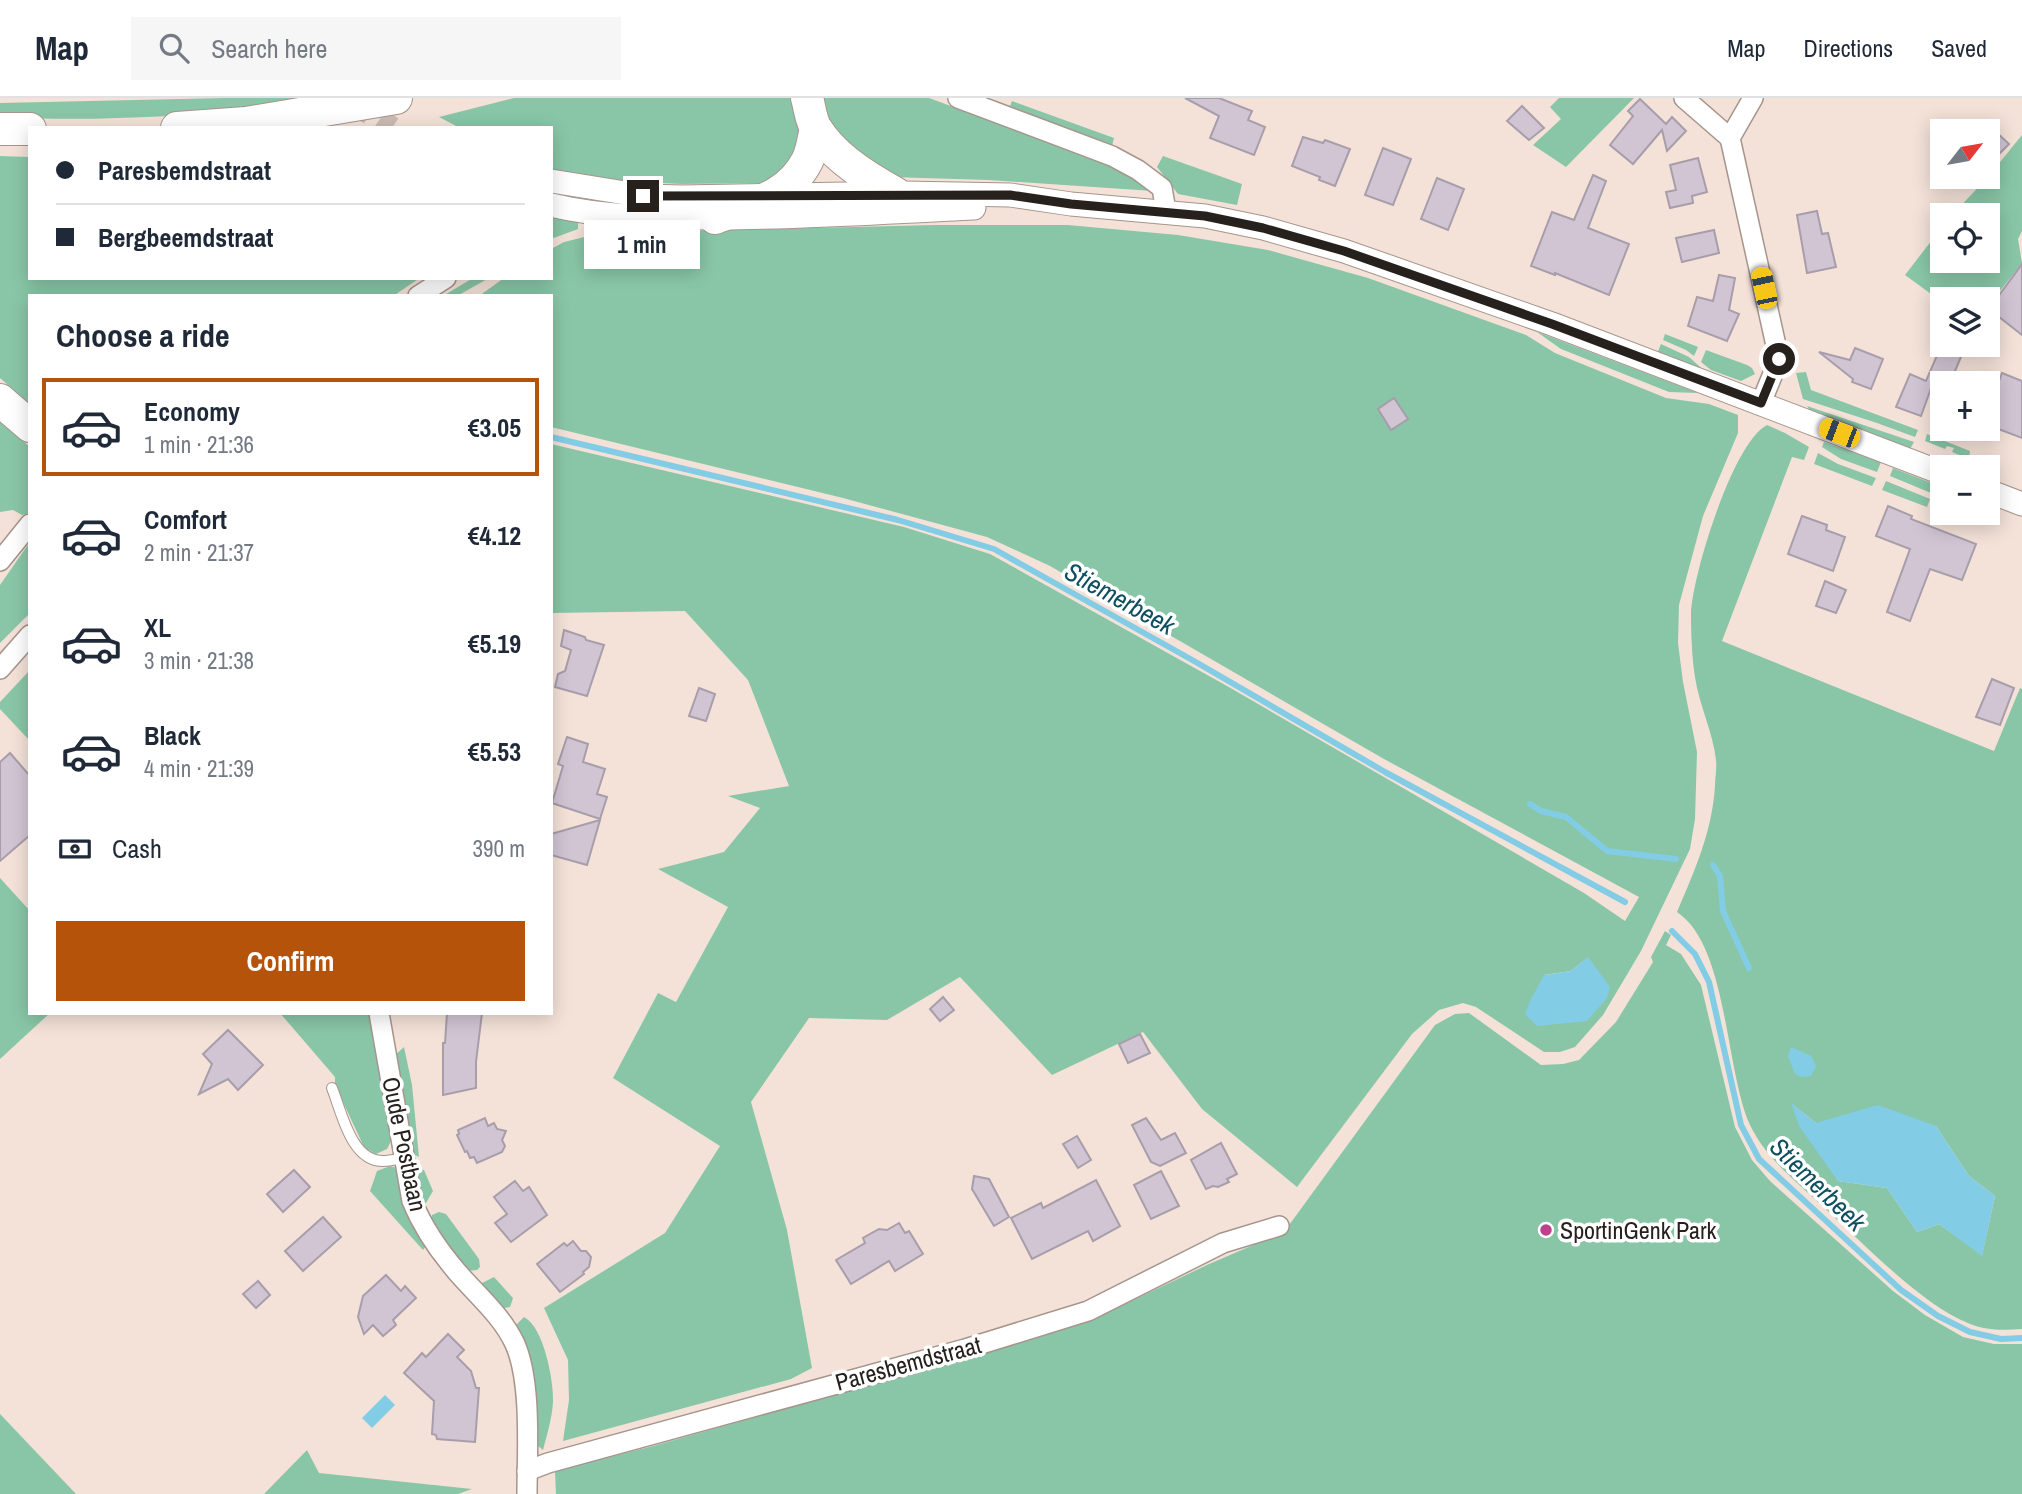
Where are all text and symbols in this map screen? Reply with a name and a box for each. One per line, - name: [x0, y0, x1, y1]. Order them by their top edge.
- search box: [131, 17, 621, 80]
- text: Map: [35, 26, 89, 70]
- icon: search: [155, 29, 193, 67]
- text: Search here: [211, 31, 327, 66]
- text: Map: [1727, 32, 1765, 64]
- text: Directions: [1803, 32, 1893, 64]
- text: Saved: [1931, 32, 1987, 64]
- north arrow: [1930, 119, 2000, 189]
- map controls: [1930, 119, 2000, 525]
- text: Paresbemdstraat: [98, 153, 271, 188]
- route end: [627, 180, 659, 212]
- button: locate: [1930, 203, 2000, 273]
- text: Bergbeemdstraat: [98, 220, 273, 255]
- callout: 1 min: [585, 220, 701, 270]
- text: 1 min: [617, 229, 667, 260]
- car: [1750, 265, 1779, 311]
- button: layers: [1930, 287, 2000, 357]
- text: Choose a ride: [56, 314, 230, 357]
- route start: [1763, 343, 1795, 375]
- button: +: [1930, 371, 2000, 441]
- text: Economy: [144, 394, 240, 429]
- icon: car: [60, 396, 123, 459]
- text: €3.05: [468, 410, 521, 445]
- car: [1816, 416, 1863, 450]
- text: 1 min · 21:36: [144, 429, 254, 460]
- button: −: [1930, 455, 2000, 525]
- text: Comfort: [144, 502, 227, 537]
- icon: car: [60, 504, 123, 567]
- text: €4.12: [468, 518, 521, 553]
- text: 2 min · 21:37: [144, 537, 254, 568]
- water label: Stiemerbeek: [1059, 553, 1183, 643]
- text: XL: [144, 610, 171, 645]
- icon: car: [60, 612, 123, 675]
- text: €5.19: [468, 626, 521, 661]
- text: 3 min · 21:38: [144, 645, 254, 676]
- text: Black: [144, 718, 201, 753]
- icon: car: [60, 720, 123, 783]
- text: €5.53: [468, 734, 521, 769]
- text: 4 min · 21:39: [144, 753, 254, 784]
- icon: cash: [56, 830, 94, 868]
- text: Cash: [112, 831, 162, 866]
- text: 390 m: [473, 833, 525, 864]
- button: Confirm: [56, 921, 525, 1001]
- street label: Oude Postbaan: [375, 1074, 435, 1214]
- water label: Stiemerbeek: [1762, 1129, 1875, 1240]
- place label: SportinGenk Park: [1560, 1214, 1717, 1246]
- marker: SportinGenk Park: [1538, 1222, 1554, 1238]
- street label: Paresbemdstraat: [831, 1328, 985, 1398]

